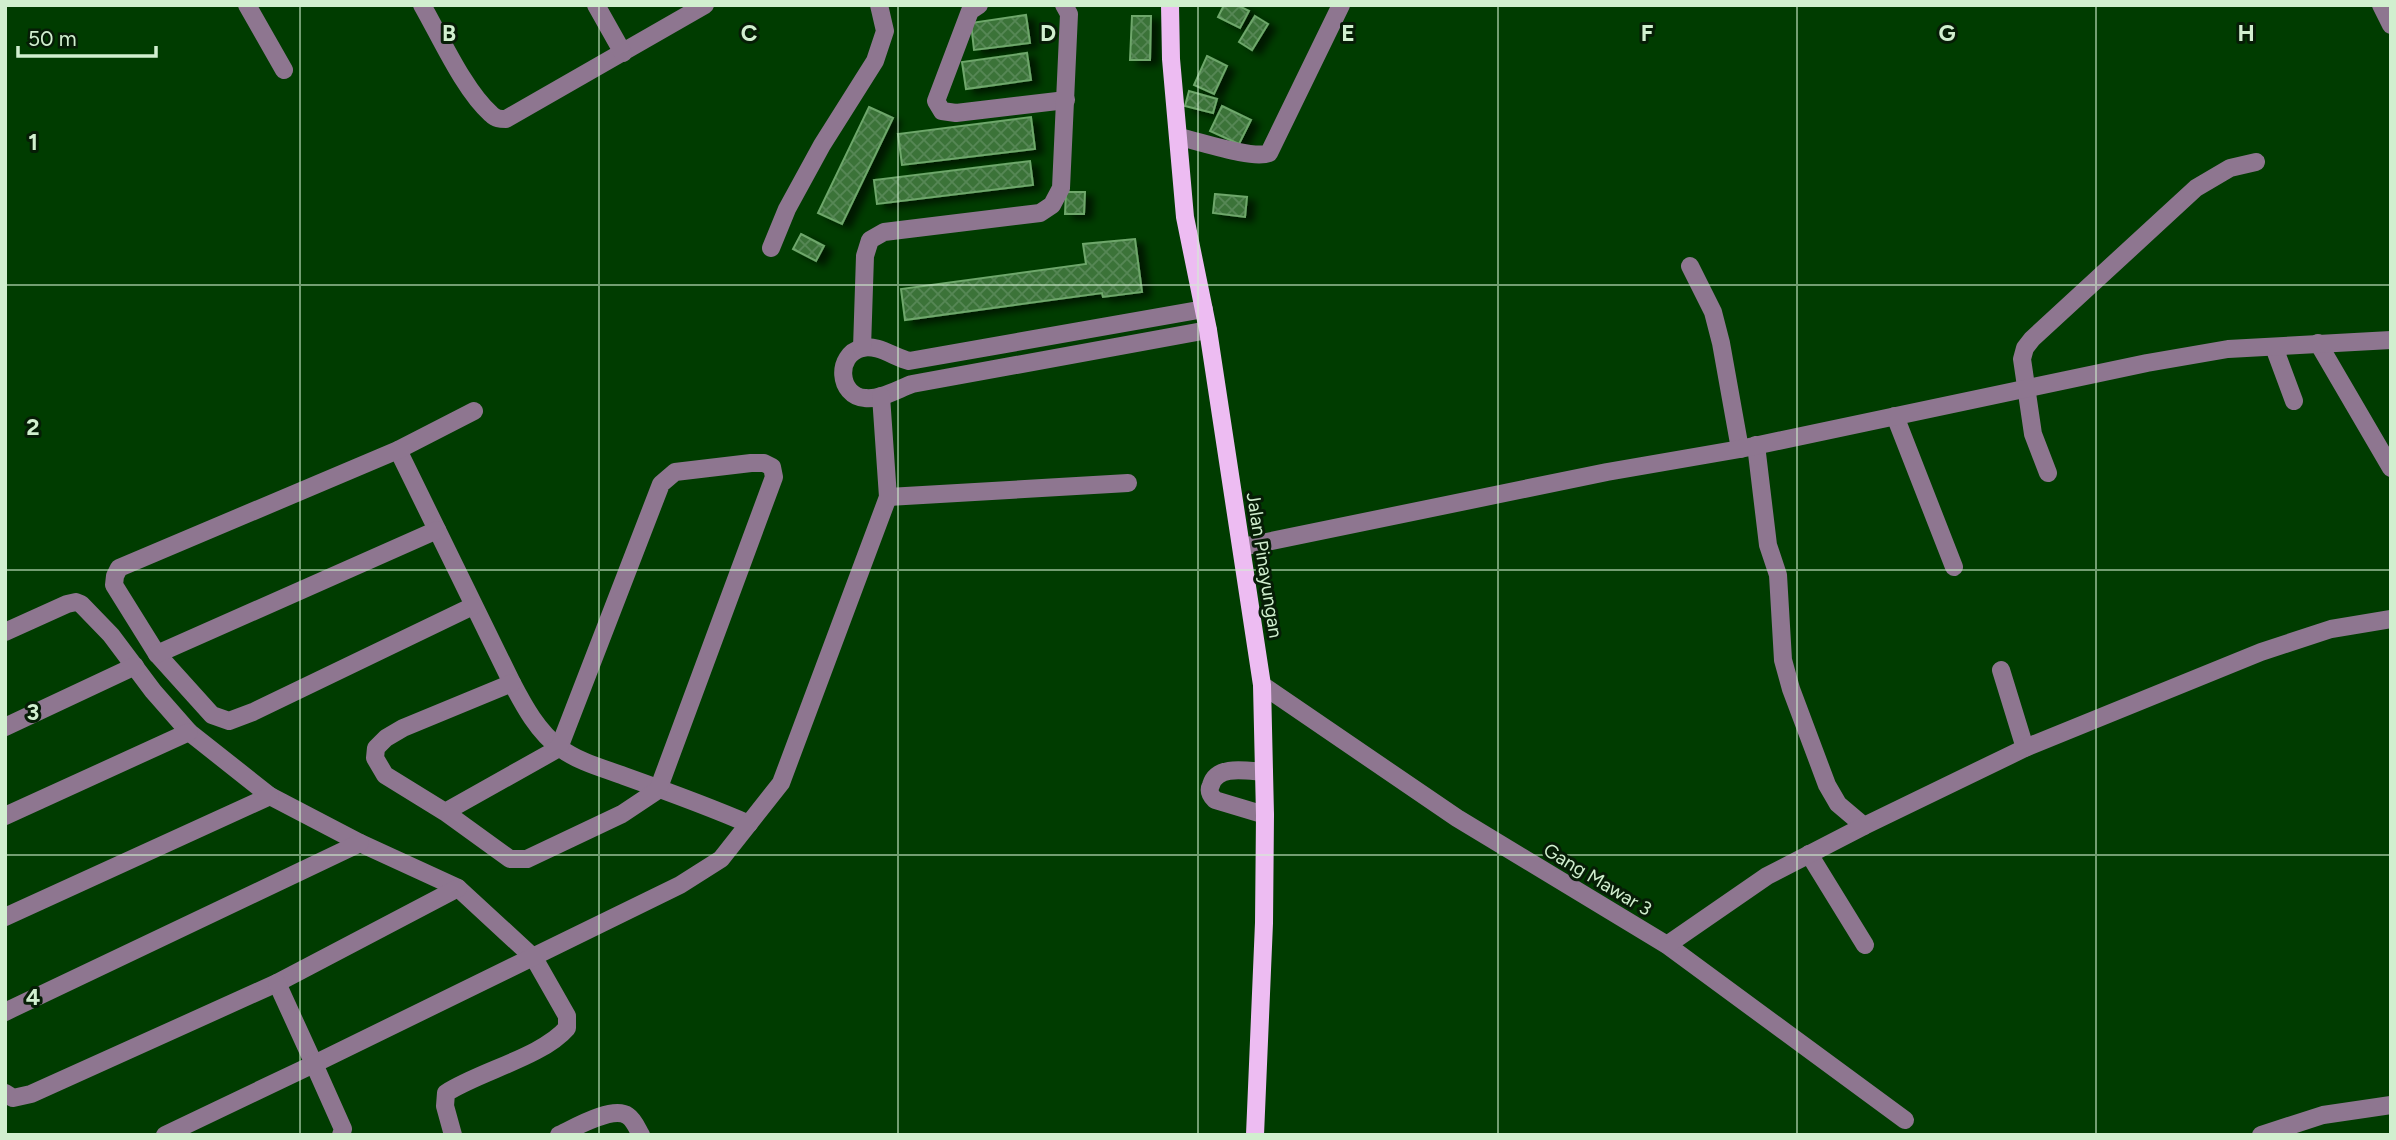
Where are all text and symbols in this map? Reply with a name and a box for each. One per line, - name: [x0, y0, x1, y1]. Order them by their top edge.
- scale bar: [18, 14, 156, 58]
- text: B: [442, 19, 456, 47]
- text: C: [741, 19, 758, 47]
- text: D: [1040, 19, 1056, 47]
- text: E: [1341, 19, 1355, 47]
- text: F: [1641, 19, 1654, 47]
- text: G: [1938, 19, 1956, 47]
- text: H: [2237, 19, 2255, 47]
- text: 50 m: [28, 26, 77, 51]
- text: 1: [28, 128, 38, 156]
- text: 2: [26, 413, 40, 441]
- street label: Jalan Pinayungan: [1242, 491, 1287, 639]
- text: 3: [27, 698, 39, 726]
- street label: Gang Mawar 3: [1540, 838, 1656, 921]
- text: 4: [26, 983, 40, 1011]

